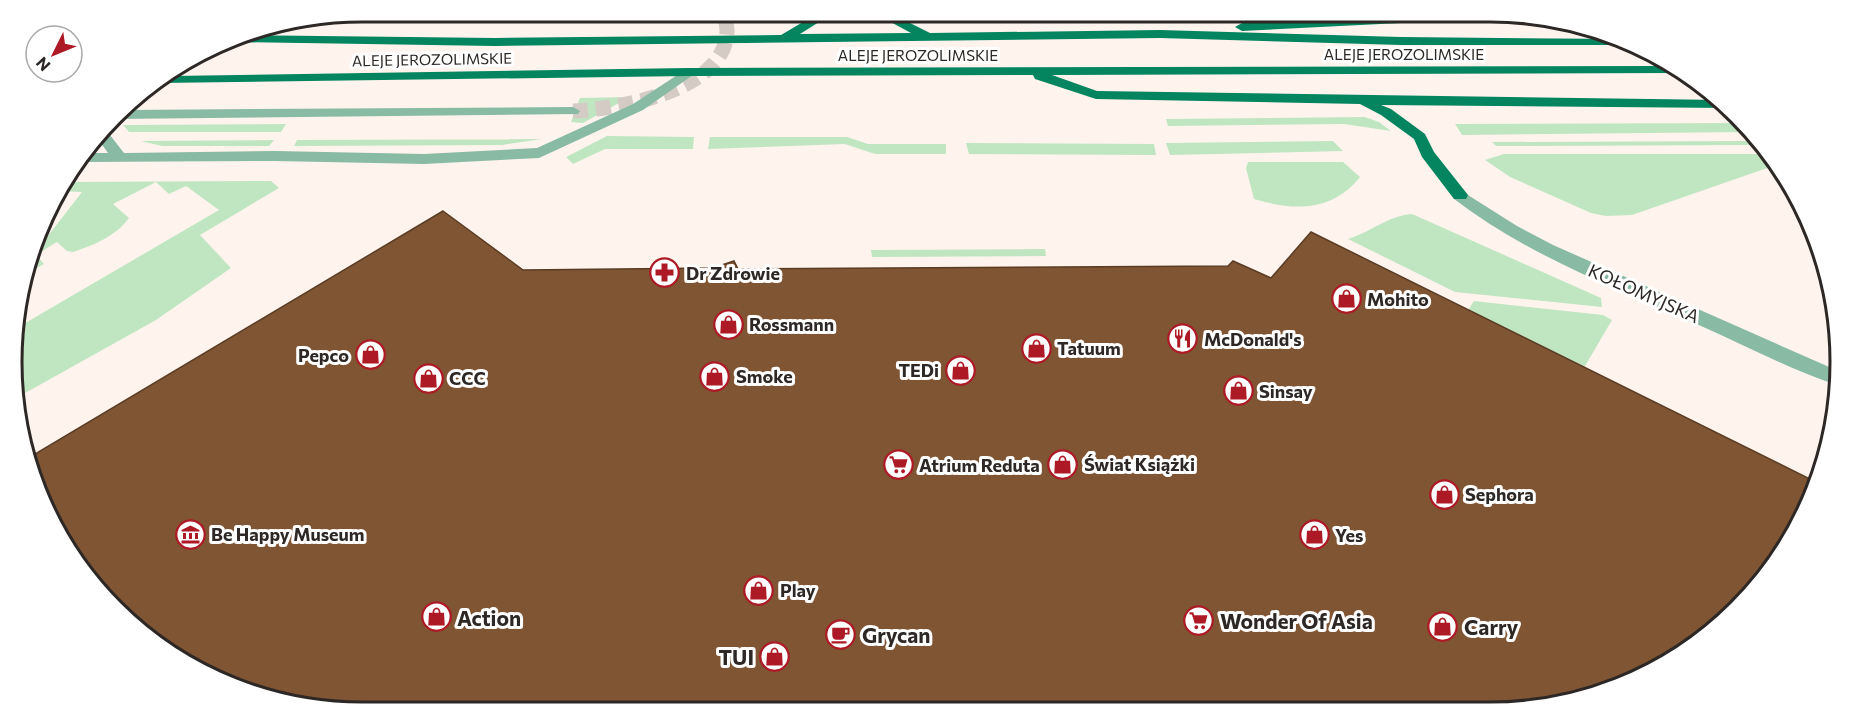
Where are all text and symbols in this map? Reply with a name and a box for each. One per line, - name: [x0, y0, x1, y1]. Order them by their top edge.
- north arrow: [24, 24, 84, 84]
- street label: ALEJE JEROZOLIMSKIE: [1324, 45, 1484, 63]
- street label: ALEJE JEROZOLIMSKIE: [838, 46, 998, 64]
- street label: ALEJE JEROZOLIMSKIE: [352, 49, 512, 69]
- text: N: [32, 54, 54, 75]
- pharmacy icon: Dr Zdrowie: [649, 257, 681, 289]
- street label: KOŁOMYJSKA: [1585, 259, 1703, 327]
- place label: Dr Zdrowie: [686, 262, 780, 284]
- shop icon: Mohito: [1330, 283, 1362, 315]
- place label: Mohito: [1367, 288, 1429, 310]
- shop icon: Rossmann: [712, 308, 744, 340]
- place label: Rossmann: [749, 313, 834, 335]
- restaurant icon: McDonald's: [1167, 323, 1199, 355]
- place label: McDonald's: [1204, 328, 1302, 350]
- shop icon: Tatuum: [1020, 332, 1052, 364]
- place label: Tatuum: [1057, 337, 1121, 359]
- shop icon: Pepco: [354, 339, 386, 371]
- place label: Pepco: [298, 344, 349, 366]
- shop icon: TEDi: [944, 354, 976, 386]
- place label: TEDi: [898, 359, 939, 381]
- shop icon: Smoke: [699, 360, 731, 392]
- shop icon: CCC: [412, 362, 444, 394]
- place label: Smoke: [736, 365, 793, 387]
- place label: CCC: [449, 367, 486, 389]
- shop icon: Sinsay: [1222, 375, 1254, 407]
- place label: Sinsay: [1259, 380, 1313, 402]
- shop icon: Świat Książki: [1047, 448, 1079, 480]
- supermarket icon: Atrium Reduta: [882, 449, 914, 481]
- place label: Świat Książki: [1084, 453, 1195, 475]
- place label: Atrium Reduta: [919, 454, 1040, 476]
- shop icon: Sephora: [1428, 478, 1460, 510]
- place label: Sephora: [1465, 483, 1534, 505]
- museum icon: Be Happy Museum: [174, 518, 206, 550]
- shop icon: Yes: [1298, 519, 1330, 551]
- place label: Be Happy Museum: [211, 523, 365, 545]
- place label: Yes: [1335, 524, 1363, 546]
- shop icon: Play: [743, 574, 775, 606]
- place label: Play: [780, 579, 816, 601]
- shop icon: Action: [420, 601, 452, 633]
- supermarket icon: Wonder Of Asia: [1183, 604, 1215, 636]
- place label: Action: [457, 605, 521, 630]
- place label: Wonder Of Asia: [1220, 608, 1373, 633]
- shop icon: Carry: [1427, 610, 1459, 642]
- place label: Carry: [1464, 614, 1519, 639]
- cafe icon: Grycan: [825, 618, 857, 650]
- place label: Grycan: [862, 622, 930, 647]
- shop icon: TUI: [759, 640, 791, 672]
- place label: TUI: [719, 644, 754, 669]

